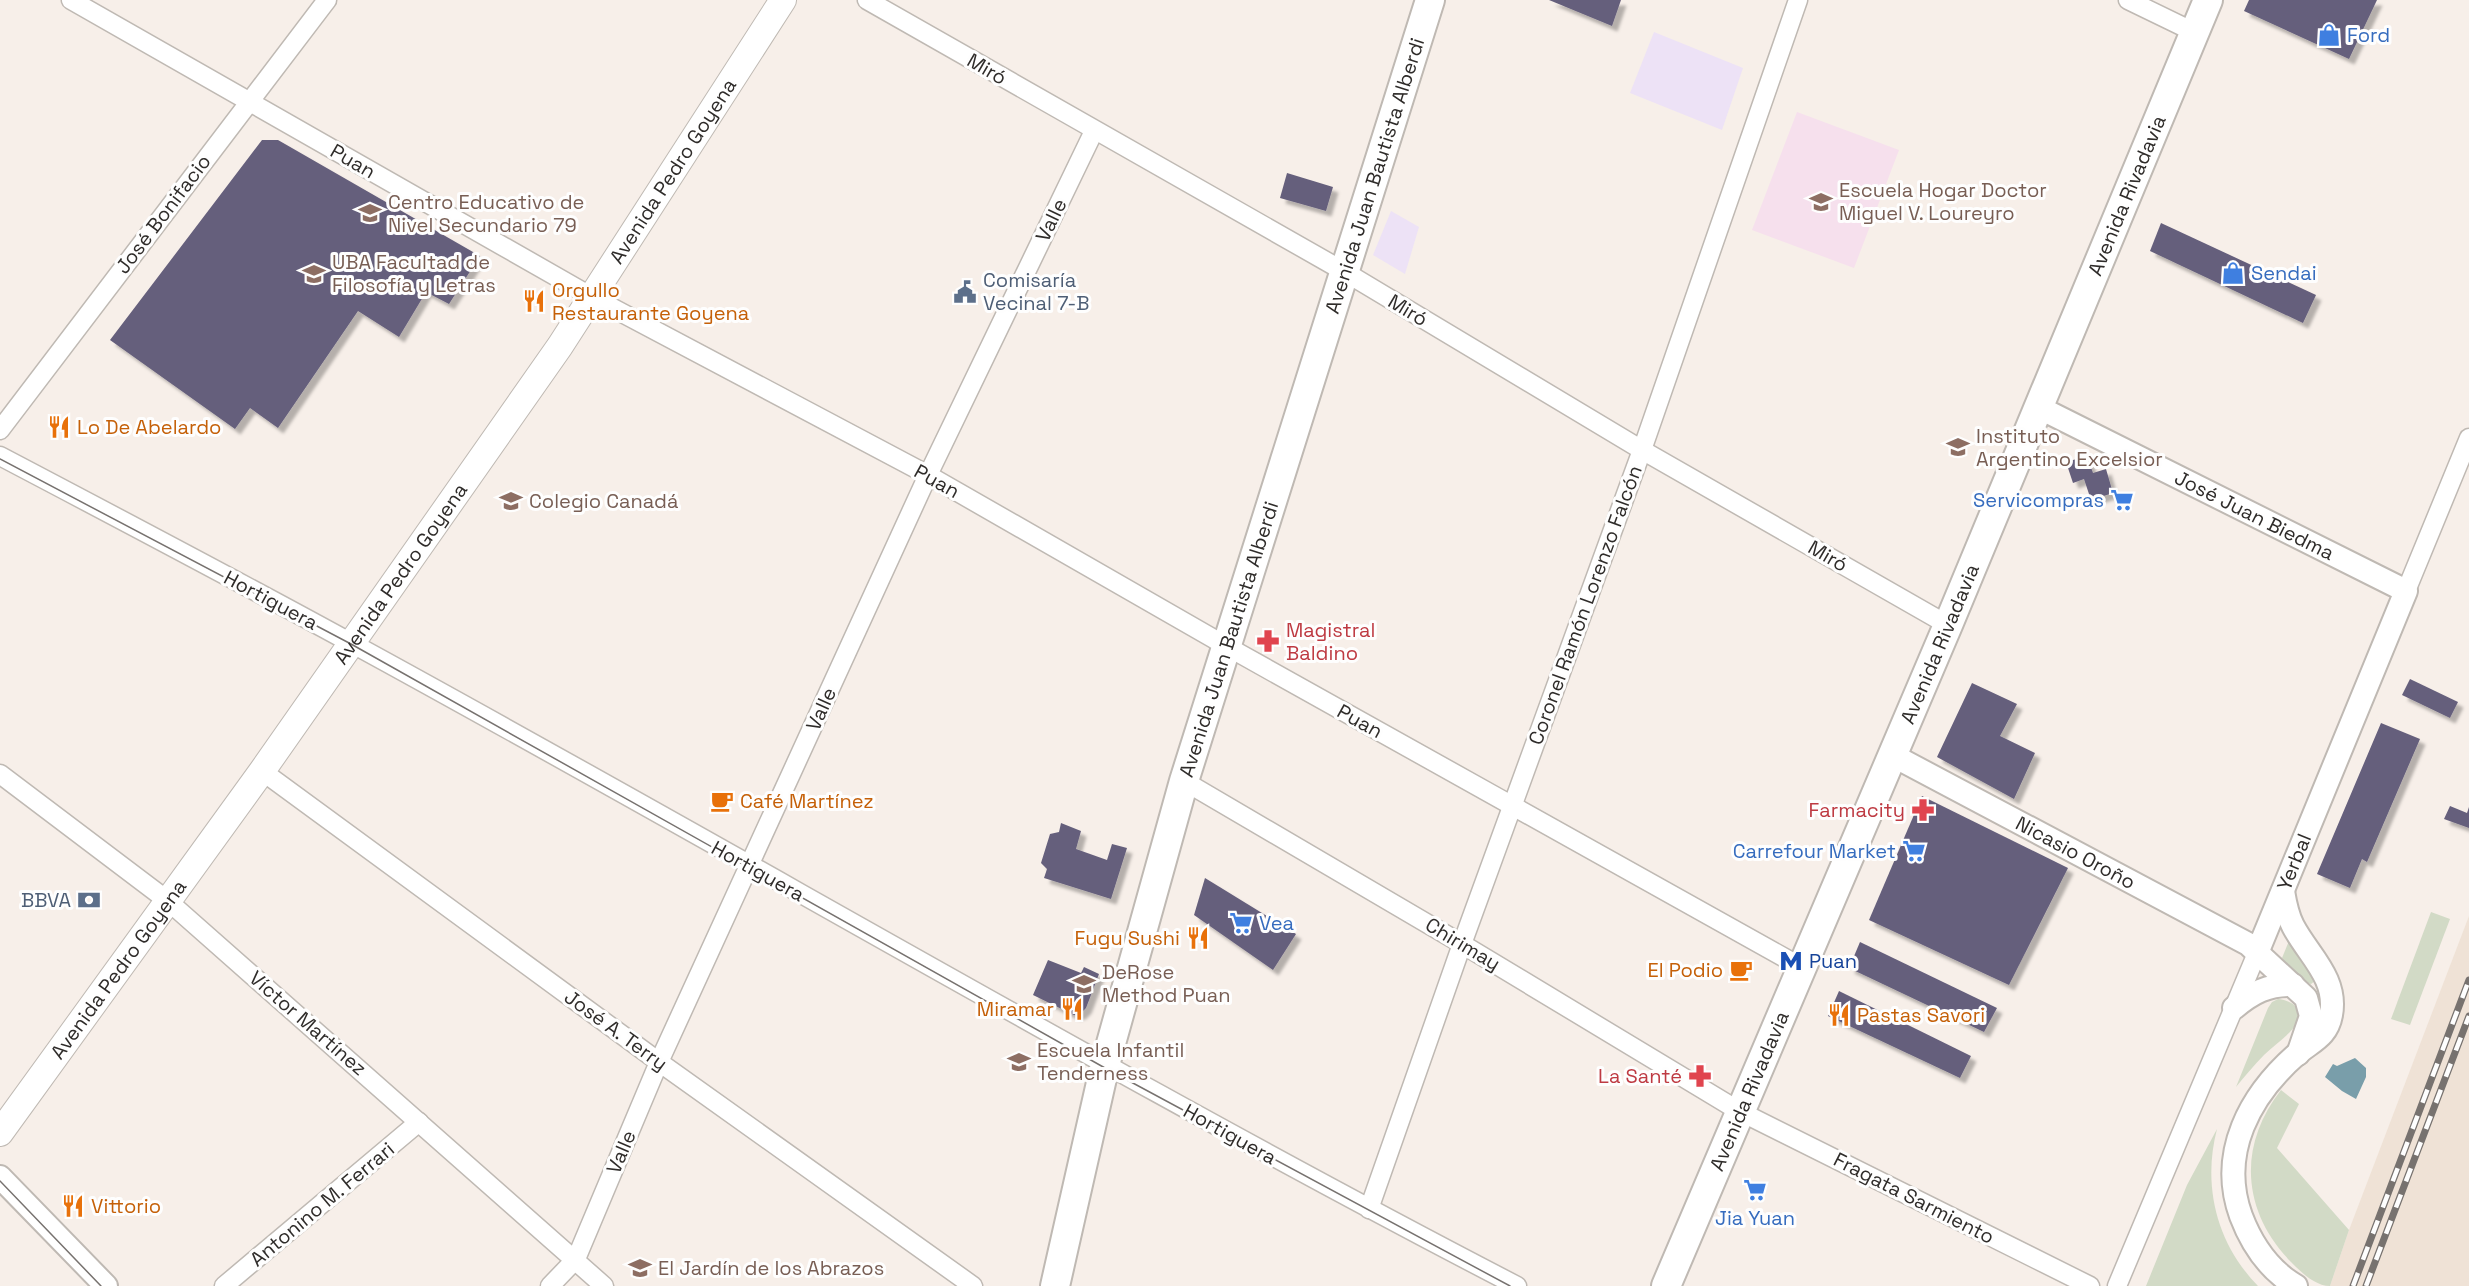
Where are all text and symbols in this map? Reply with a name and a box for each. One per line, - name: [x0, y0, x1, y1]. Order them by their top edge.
- shop icon: Ford: [2316, 22, 2342, 48]
- place label: Ford: [2347, 22, 2390, 48]
- street label: Avenida Juan Bautista Alberdi: [1319, 35, 1430, 317]
- street label: Miró: [962, 47, 1012, 91]
- street label: Avenida Pedro Goyena: [603, 73, 742, 269]
- street label: Avenida Rivadavia: [2082, 111, 2172, 279]
- street label: Puan: [326, 138, 380, 184]
- street label: José Bonifacio: [110, 149, 216, 279]
- place label: Escuela Hogar Doctor Miguel V. Loureyro: [1839, 177, 2047, 226]
- place label: Centro Educativo de Nivel Secundario 79: [388, 189, 584, 238]
- school or university icon: Escuela Hogar Doctor Miguel V. Loureyro: [1808, 189, 1834, 215]
- street label: Valle: [1029, 194, 1073, 246]
- school or university icon: Centro Educativo de Nivel Secundario 79: [357, 200, 383, 226]
- place label: UBA Facultad de Filosofía y Letras: [332, 249, 496, 298]
- shop icon: Sendai: [2220, 260, 2246, 286]
- place label: Sendai: [2251, 260, 2317, 286]
- school or university icon: UBA Facultad de Filosofía y Letras: [301, 261, 327, 287]
- place label: Comisaría Vecinal 7-B: [983, 267, 1090, 316]
- place label: Orgullo Restaurante Goyena: [552, 277, 749, 326]
- public building icon: Comisaría Vecinal 7-B: [952, 279, 978, 305]
- restaurant icon: Orgullo Restaurante Goyena: [521, 288, 547, 314]
- street label: Miró: [1383, 288, 1433, 332]
- restaurant icon: Lo De Abelardo: [46, 414, 72, 440]
- place label: Lo De Abelardo: [77, 414, 221, 440]
- place label: Instituto Argentino Excelsior: [1976, 423, 2163, 472]
- school or university icon: Instituto Argentino Excelsior: [1945, 434, 1971, 460]
- street label: Puan: [910, 458, 964, 504]
- street label: Coronel Ramón Lorenzo Falcón: [1522, 462, 1648, 748]
- street label: José Juan Biedma: [2170, 464, 2339, 566]
- street label: Avenida Pedro Goyena: [328, 478, 473, 669]
- place label: Servicompras: [1973, 487, 2104, 513]
- supermarket icon: Servicompras: [2109, 487, 2135, 513]
- school or university icon: Colegio Canadá: [498, 488, 524, 514]
- place label: Colegio Canadá: [529, 488, 678, 514]
- street label: Avenida Juan Bautista Alberdi: [1173, 498, 1284, 780]
- street label: Miró: [1803, 534, 1853, 578]
- street label: Avenida Rivadavia: [1894, 560, 1985, 728]
- street label: Hortiguera: [220, 564, 322, 636]
- place label: Magistral Baldino: [1286, 617, 1375, 666]
- pharmacy icon: Magistral Baldino: [1255, 628, 1281, 654]
- street label: Valle: [800, 683, 842, 735]
- street label: Puan: [1333, 698, 1387, 744]
- cafe icon: Café Martínez: [709, 788, 735, 814]
- place label: Café Martínez: [740, 788, 874, 814]
- place label: Farmacity: [1809, 797, 1905, 823]
- pharmacy icon: Farmacity: [1910, 797, 1936, 823]
- street label: Nicasio Oroño: [2011, 810, 2140, 895]
- street label: Yerbal: [2271, 830, 2317, 894]
- street label: Hortiguera: [707, 835, 809, 907]
- place label: Carrefour Market: [1733, 838, 1896, 864]
- supermarket icon: Carrefour Market: [1901, 838, 1927, 864]
- street label: Avenida Pedro Goyena: [45, 874, 192, 1064]
- place label: BBVA: [21, 887, 71, 913]
- bank icon: BBVA: [76, 887, 102, 913]
- supermarket icon: Vea: [1228, 910, 1254, 936]
- place label: Vea: [1259, 910, 1294, 936]
- street label: Chirimay: [1421, 911, 1505, 977]
- place label: Fugu Sushi: [1075, 925, 1180, 951]
- restaurant icon: Fugu Sushi: [1185, 925, 1211, 951]
- metro station icon: Puan: [1778, 948, 1804, 974]
- place label: Puan: [1809, 948, 1857, 974]
- place label: El Podio: [1648, 957, 1723, 983]
- cafe icon: El Podio: [1728, 957, 1754, 983]
- place label: DeRose Method Puan: [1102, 959, 1231, 1008]
- street label: Víctor Martínez: [244, 965, 372, 1081]
- school or university icon: DeRose Method Puan: [1071, 971, 1097, 997]
- street label: José A. Terry: [559, 984, 673, 1076]
- place label: Miramar: [977, 996, 1054, 1022]
- restaurant icon: Miramar: [1059, 996, 1085, 1022]
- restaurant icon: Pastas Savori: [1826, 1002, 1852, 1028]
- place label: Pastas Savori: [1857, 1002, 1985, 1028]
- street label: Avenida Rivadavia: [1704, 1007, 1795, 1175]
- place label: Escuela Infantil Tenderness: [1037, 1037, 1184, 1086]
- school or university icon: Escuela Infantil Tenderness: [1006, 1049, 1032, 1075]
- place label: La Santé: [1598, 1063, 1682, 1089]
- pharmacy icon: La Santé: [1687, 1063, 1713, 1089]
- street label: Hortiguera: [1179, 1098, 1281, 1170]
- street label: Valle: [600, 1126, 642, 1178]
- street label: Antonino M. Ferrari: [244, 1136, 400, 1272]
- street label: Fragata Sarmiento: [1829, 1146, 1999, 1250]
- supermarket icon: Jia Yuan: [1742, 1177, 1768, 1203]
- restaurant icon: Vittorio: [60, 1193, 86, 1219]
- place label: Vittorio: [91, 1193, 161, 1219]
- place label: Jia Yuan: [1715, 1205, 1795, 1231]
- school or university icon: El Jardín de los Abrazos: [627, 1255, 653, 1281]
- place label: El Jardín de los Abrazos: [658, 1255, 884, 1281]

